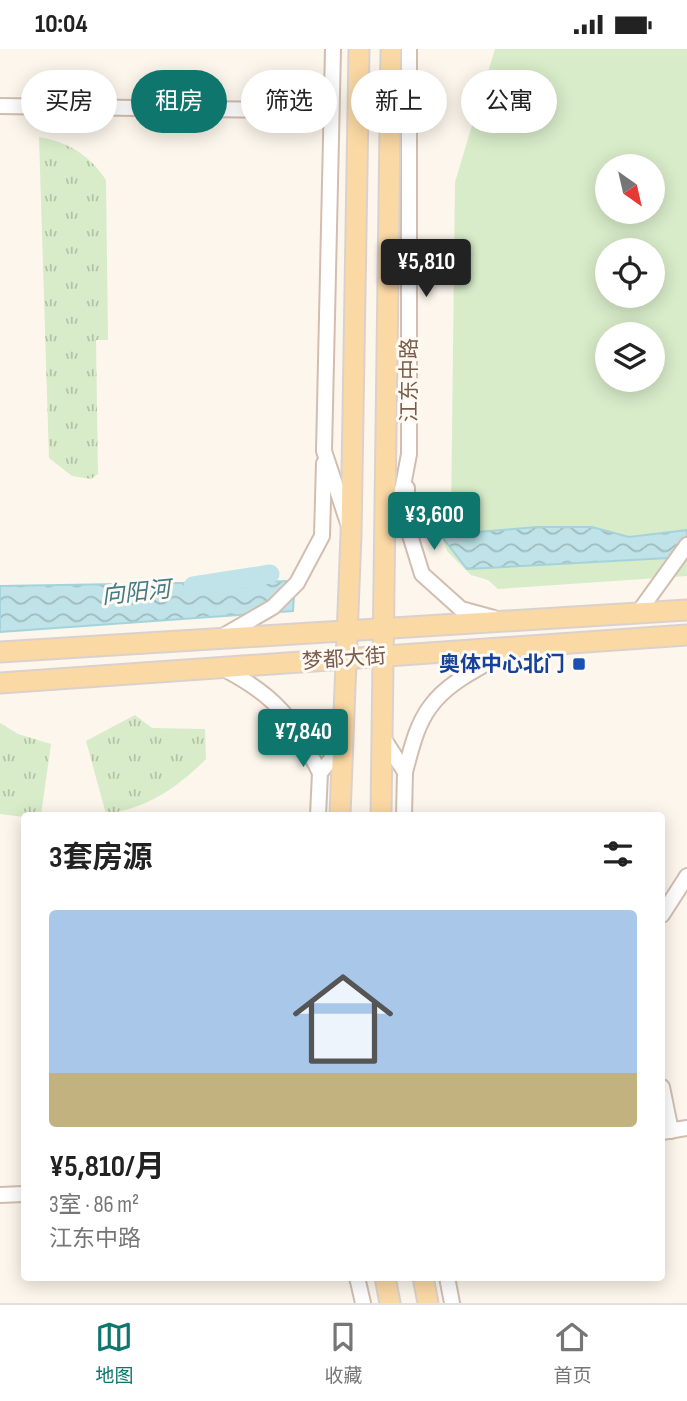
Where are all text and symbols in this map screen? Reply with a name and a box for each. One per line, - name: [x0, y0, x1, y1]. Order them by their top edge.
- text: 10:04: [35, 9, 88, 40]
- chip: 买房: [21, 70, 117, 133]
- chip: 租房: [131, 70, 227, 133]
- chip: 筛选: [241, 70, 337, 133]
- chip: 新上: [351, 70, 447, 133]
- chip: 公寓: [461, 70, 557, 133]
- north arrow: [595, 154, 665, 224]
- map controls: [595, 154, 665, 392]
- button: locate: [595, 238, 665, 308]
- pin: ¥5,810: [369, 239, 483, 299]
- text: ¥5,810: [397, 248, 455, 276]
- button: layers: [595, 322, 665, 392]
- street label: 江东中路: [397, 338, 422, 422]
- pin: ¥3,600: [377, 493, 491, 552]
- text: ¥3,600: [404, 501, 464, 529]
- water label: 向阳河: [100, 575, 176, 611]
- street label: 梦都大街: [301, 644, 387, 674]
- place label: 奥体中心北门: [439, 652, 565, 677]
- marker: 奥体中心北门: [571, 656, 587, 672]
- pin: ¥7,840: [246, 709, 360, 769]
- text: ¥7,840: [274, 718, 332, 746]
- icon: filters: [599, 835, 637, 873]
- text: 3套房源: [49, 840, 152, 876]
- icon: home: [280, 956, 406, 1082]
- text: ¥5,810/月: [49, 1149, 165, 1185]
- text: 3室 · 86 m²: [49, 1191, 139, 1219]
- text: 江东中路: [49, 1225, 141, 1253]
- tab: 地图: [95, 1318, 134, 1388]
- tab: 收藏: [324, 1318, 363, 1388]
- tab: 首页: [553, 1318, 592, 1388]

